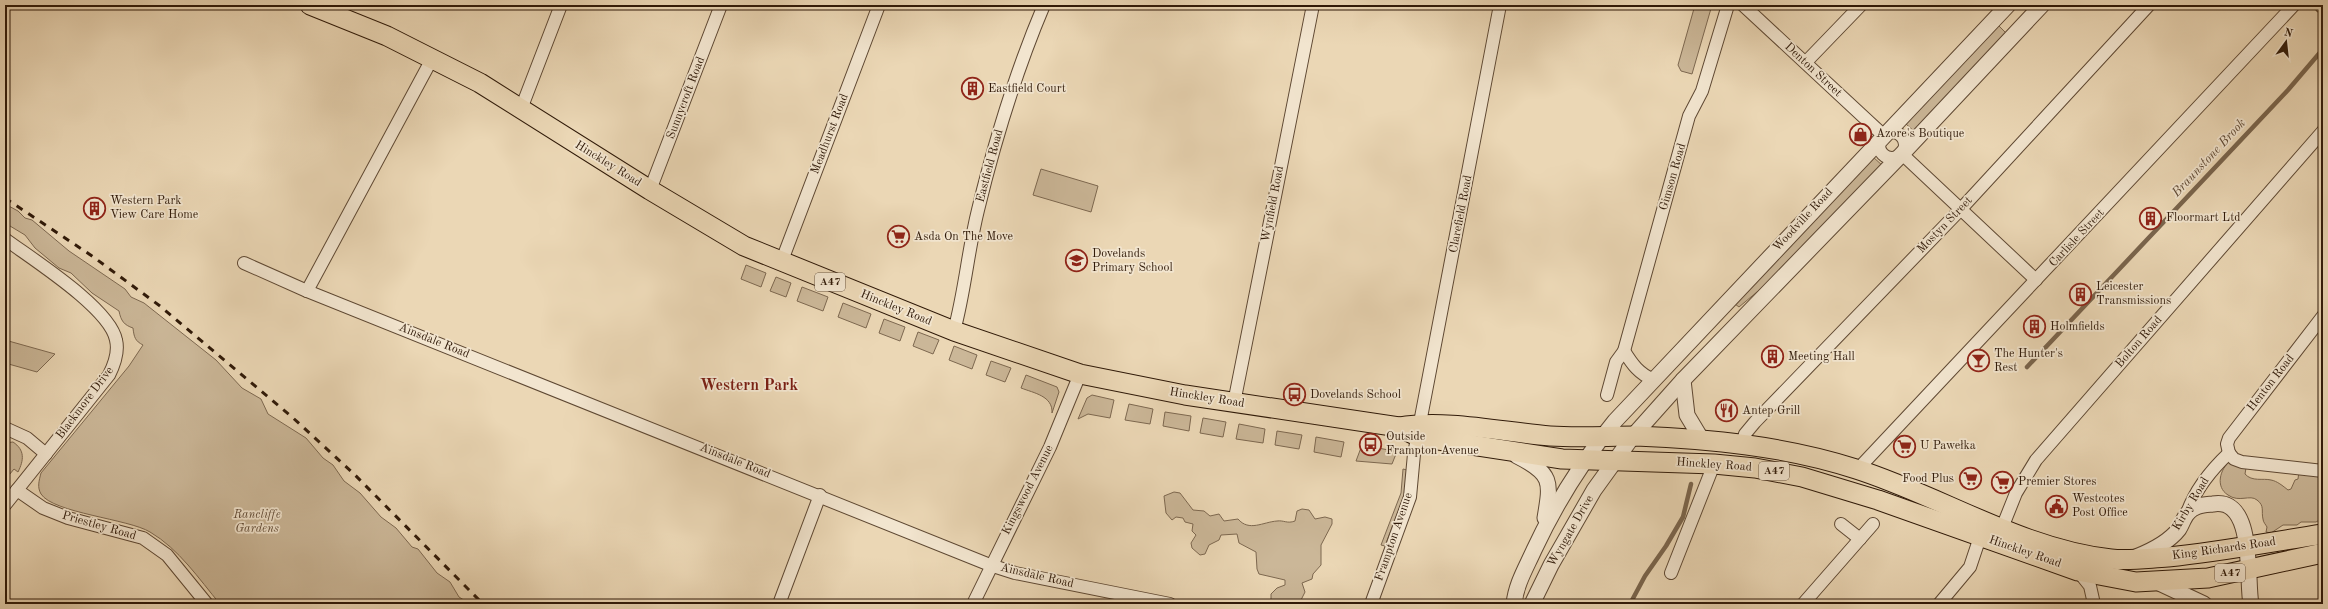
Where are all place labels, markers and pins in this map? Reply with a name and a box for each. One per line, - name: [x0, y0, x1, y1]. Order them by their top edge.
- building icon: Eastfield Court: [960, 76, 986, 102]
- place label: Eastfield Court: [988, 83, 1066, 95]
- shop icon: Azore's Boutique: [1847, 121, 1873, 147]
- place label: Azore's Boutique: [1876, 128, 1965, 140]
- building icon: Western Park View Care Home: [81, 195, 107, 221]
- place label: Western Park View Care Home: [110, 195, 199, 221]
- building icon: Floormart Ltd: [2137, 205, 2163, 231]
- place label: Floormart Ltd: [2166, 212, 2241, 224]
- supermarket icon: Asda On The Move: [886, 224, 912, 250]
- place label: Asda On The Move: [914, 231, 1013, 243]
- school or university icon: Dovelands Primary School: [1063, 248, 1089, 274]
- place label: Dovelands Primary School: [1092, 248, 1173, 274]
- building icon: Leicester Transmissions: [2067, 281, 2093, 307]
- place label: Leicester Transmissions: [2096, 281, 2171, 307]
- building icon: Holmfields: [2022, 314, 2048, 340]
- place label: Holmfields: [2050, 321, 2105, 333]
- building icon: Meeting Hall: [1759, 344, 1785, 370]
- bar icon: The Hunter's Rest: [1965, 348, 1991, 374]
- place label: The Hunter's Rest: [1994, 348, 2063, 374]
- place label: Meeting Hall: [1788, 351, 1855, 363]
- bus stop icon: Dovelands School: [1282, 382, 1308, 408]
- place label: Dovelands School: [1310, 389, 1401, 401]
- restaurant icon: Antep Grill: [1714, 398, 1740, 424]
- place label: Antep Grill: [1742, 405, 1800, 417]
- bus stop icon: Outside Frampton Avenue: [1358, 431, 1384, 457]
- place label: Outside Frampton Avenue: [1386, 431, 1479, 457]
- supermarket icon: U Pawełka: [1891, 433, 1917, 459]
- place label: U Pawełka: [1920, 440, 1976, 452]
- supermarket icon: Food Plus: [1957, 466, 1983, 492]
- supermarket icon: Premier Stores: [1990, 469, 2016, 495]
- place label: Food Plus: [1902, 473, 1954, 485]
- place label: Premier Stores: [2018, 476, 2096, 488]
- public building icon: Westcotes Post Office: [2044, 493, 2070, 519]
- place label: Westcotes Post Office: [2072, 493, 2128, 519]

